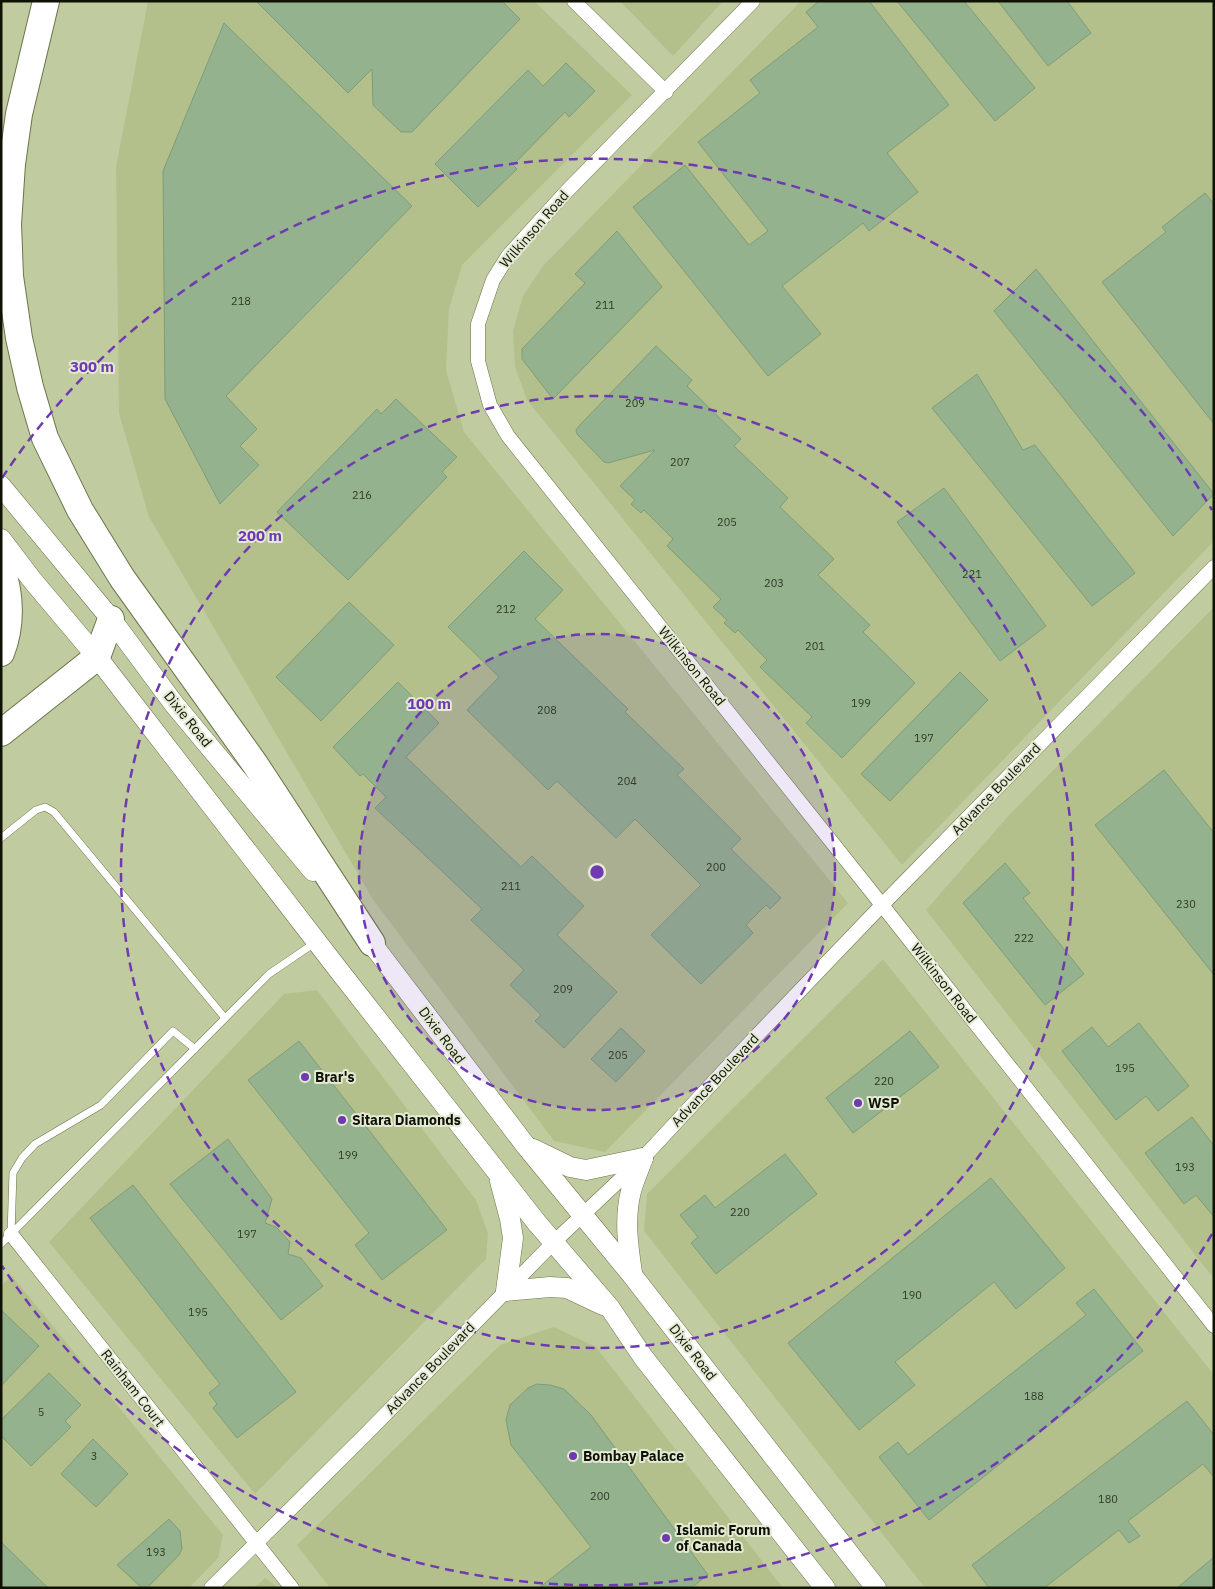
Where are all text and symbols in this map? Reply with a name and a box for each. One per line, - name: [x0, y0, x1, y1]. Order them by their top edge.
- street label: Wilkinson Road: [495, 187, 573, 271]
- house number: 218: [231, 294, 251, 308]
- house number: 211: [595, 298, 615, 312]
- text: 300 m: [70, 357, 114, 376]
- house number: 209: [625, 396, 645, 410]
- house number: 207: [670, 455, 690, 469]
- house number: 216: [352, 488, 372, 502]
- house number: 205: [717, 515, 737, 529]
- text: 200 m: [238, 526, 282, 545]
- house number: 221: [962, 567, 982, 581]
- house number: 203: [764, 576, 784, 590]
- house number: 212: [496, 602, 516, 616]
- street label: Wilkinson Road: [655, 623, 729, 709]
- house number: 201: [805, 639, 825, 653]
- street label: Dixie Road: [160, 687, 216, 751]
- text: 100 m: [407, 694, 451, 713]
- house number: 199: [851, 696, 871, 710]
- house number: 208: [537, 703, 557, 717]
- house number: 197: [914, 731, 934, 745]
- street label: Advance Boulevard: [948, 739, 1044, 839]
- house number: 204: [617, 774, 637, 788]
- house number: 200: [706, 860, 726, 874]
- centre of rings: [588, 863, 606, 881]
- house number: 211: [501, 879, 521, 893]
- house number: 230: [1176, 897, 1196, 911]
- house number: 222: [1014, 931, 1034, 945]
- street label: Wilkinson Road: [907, 939, 981, 1027]
- house number: 209: [553, 982, 573, 996]
- street label: Dixie Road: [415, 1003, 469, 1067]
- street label: Advance Boulevard: [667, 1030, 763, 1130]
- house number: 205: [608, 1048, 628, 1062]
- house number: 195: [1115, 1061, 1135, 1075]
- place label: Brar's: [315, 1068, 355, 1086]
- marker: Brar's: [299, 1071, 311, 1083]
- house number: 220: [874, 1074, 894, 1088]
- place label: WSP: [868, 1094, 900, 1112]
- marker: WSP: [852, 1097, 864, 1109]
- place label: Sitara Diamonds: [352, 1111, 461, 1129]
- marker: Sitara Diamonds: [336, 1114, 348, 1126]
- house number: 199: [338, 1148, 358, 1162]
- house number: 193: [1175, 1160, 1195, 1174]
- house number: 220: [730, 1205, 750, 1219]
- house number: 197: [237, 1227, 257, 1241]
- house number: 190: [902, 1288, 922, 1302]
- house number: 195: [188, 1305, 208, 1319]
- street label: Advance Boulevard: [382, 1318, 478, 1418]
- street label: Dixie Road: [665, 1320, 721, 1384]
- street label: Rainham Court: [97, 1346, 169, 1430]
- house number: 188: [1024, 1389, 1044, 1403]
- house number: 5: [38, 1405, 44, 1419]
- place label: Bombay Palace: [583, 1447, 684, 1465]
- house number: 3: [91, 1449, 97, 1463]
- marker: Bombay Palace: [567, 1450, 579, 1462]
- house number: 200: [590, 1489, 610, 1503]
- house number: 180: [1098, 1492, 1118, 1506]
- place label: Islamic Forum of Canada: [676, 1521, 770, 1555]
- marker: Islamic Forum of Canada: [660, 1532, 672, 1544]
- house number: 193: [146, 1545, 166, 1559]

